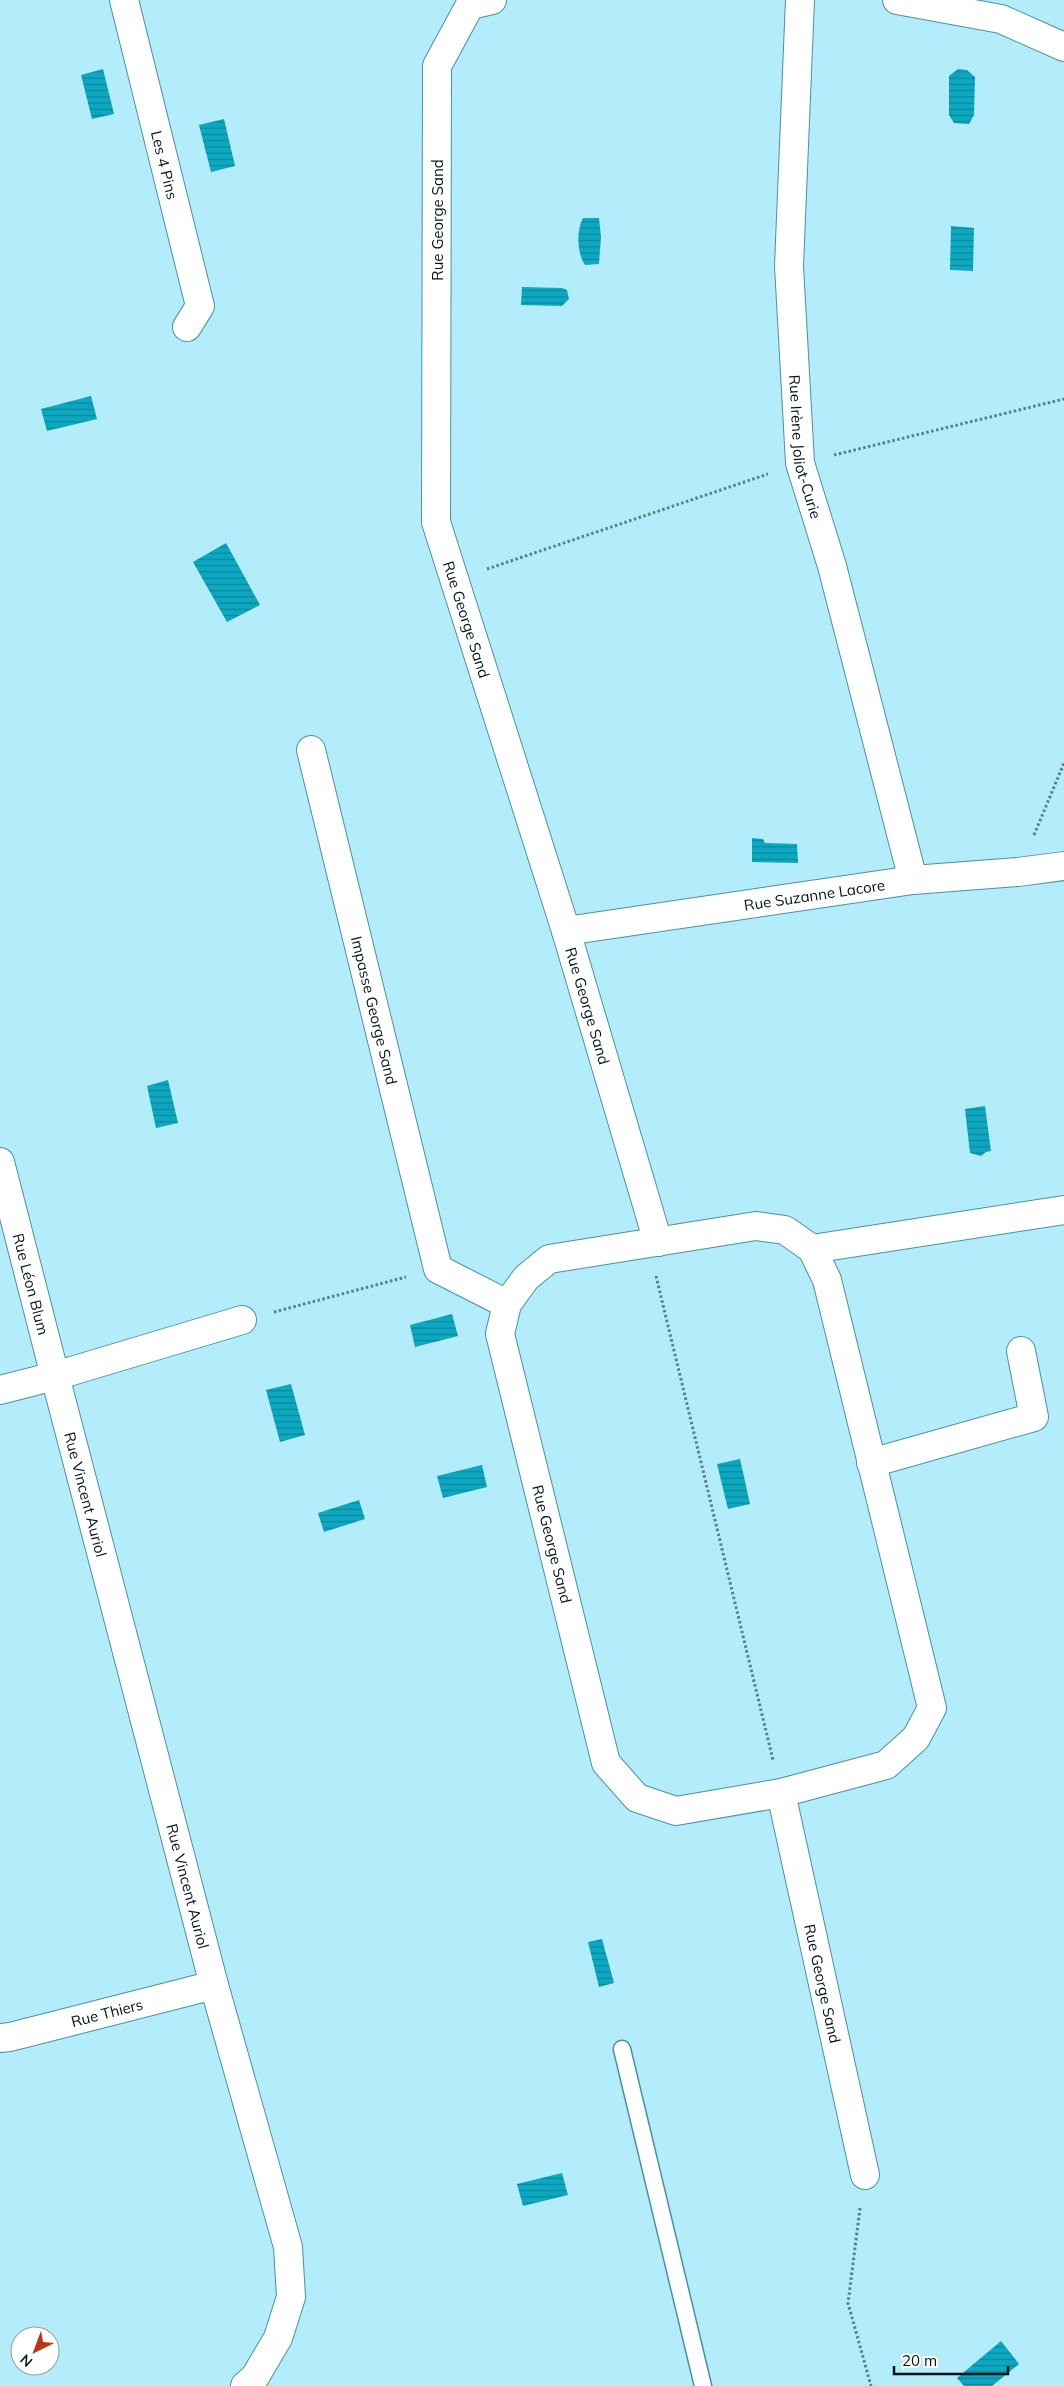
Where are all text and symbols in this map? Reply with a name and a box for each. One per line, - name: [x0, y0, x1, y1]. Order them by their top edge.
- street label: Les 4 Pins: [147, 129, 183, 201]
- street label: Rue George Sand: [428, 159, 447, 281]
- street label: Rue Irène Joliot-Curie: [786, 374, 826, 521]
- street label: Rue George Sand: [439, 558, 494, 680]
- street label: Rue Suzanne Lacore: [743, 875, 886, 914]
- street label: Impasse George Sand: [347, 934, 402, 1087]
- street label: Rue George Sand: [562, 945, 614, 1067]
- street label: Rue Léon Blum: [9, 1231, 54, 1337]
- street label: Rue Vincent Auriol: [60, 1430, 111, 1559]
- street label: Rue George Sand: [528, 1483, 576, 1605]
- street label: Rue Vincent Auriol: [163, 1822, 214, 1951]
- street label: Rue George Sand: [801, 1922, 845, 2045]
- street label: Rue Thiers: [69, 1994, 145, 2031]
- north arrow: [10, 2326, 60, 2376]
- scale bar: [894, 2344, 1008, 2376]
- text: N: [16, 2350, 36, 2371]
- text: 20 m: [902, 2351, 937, 2370]

